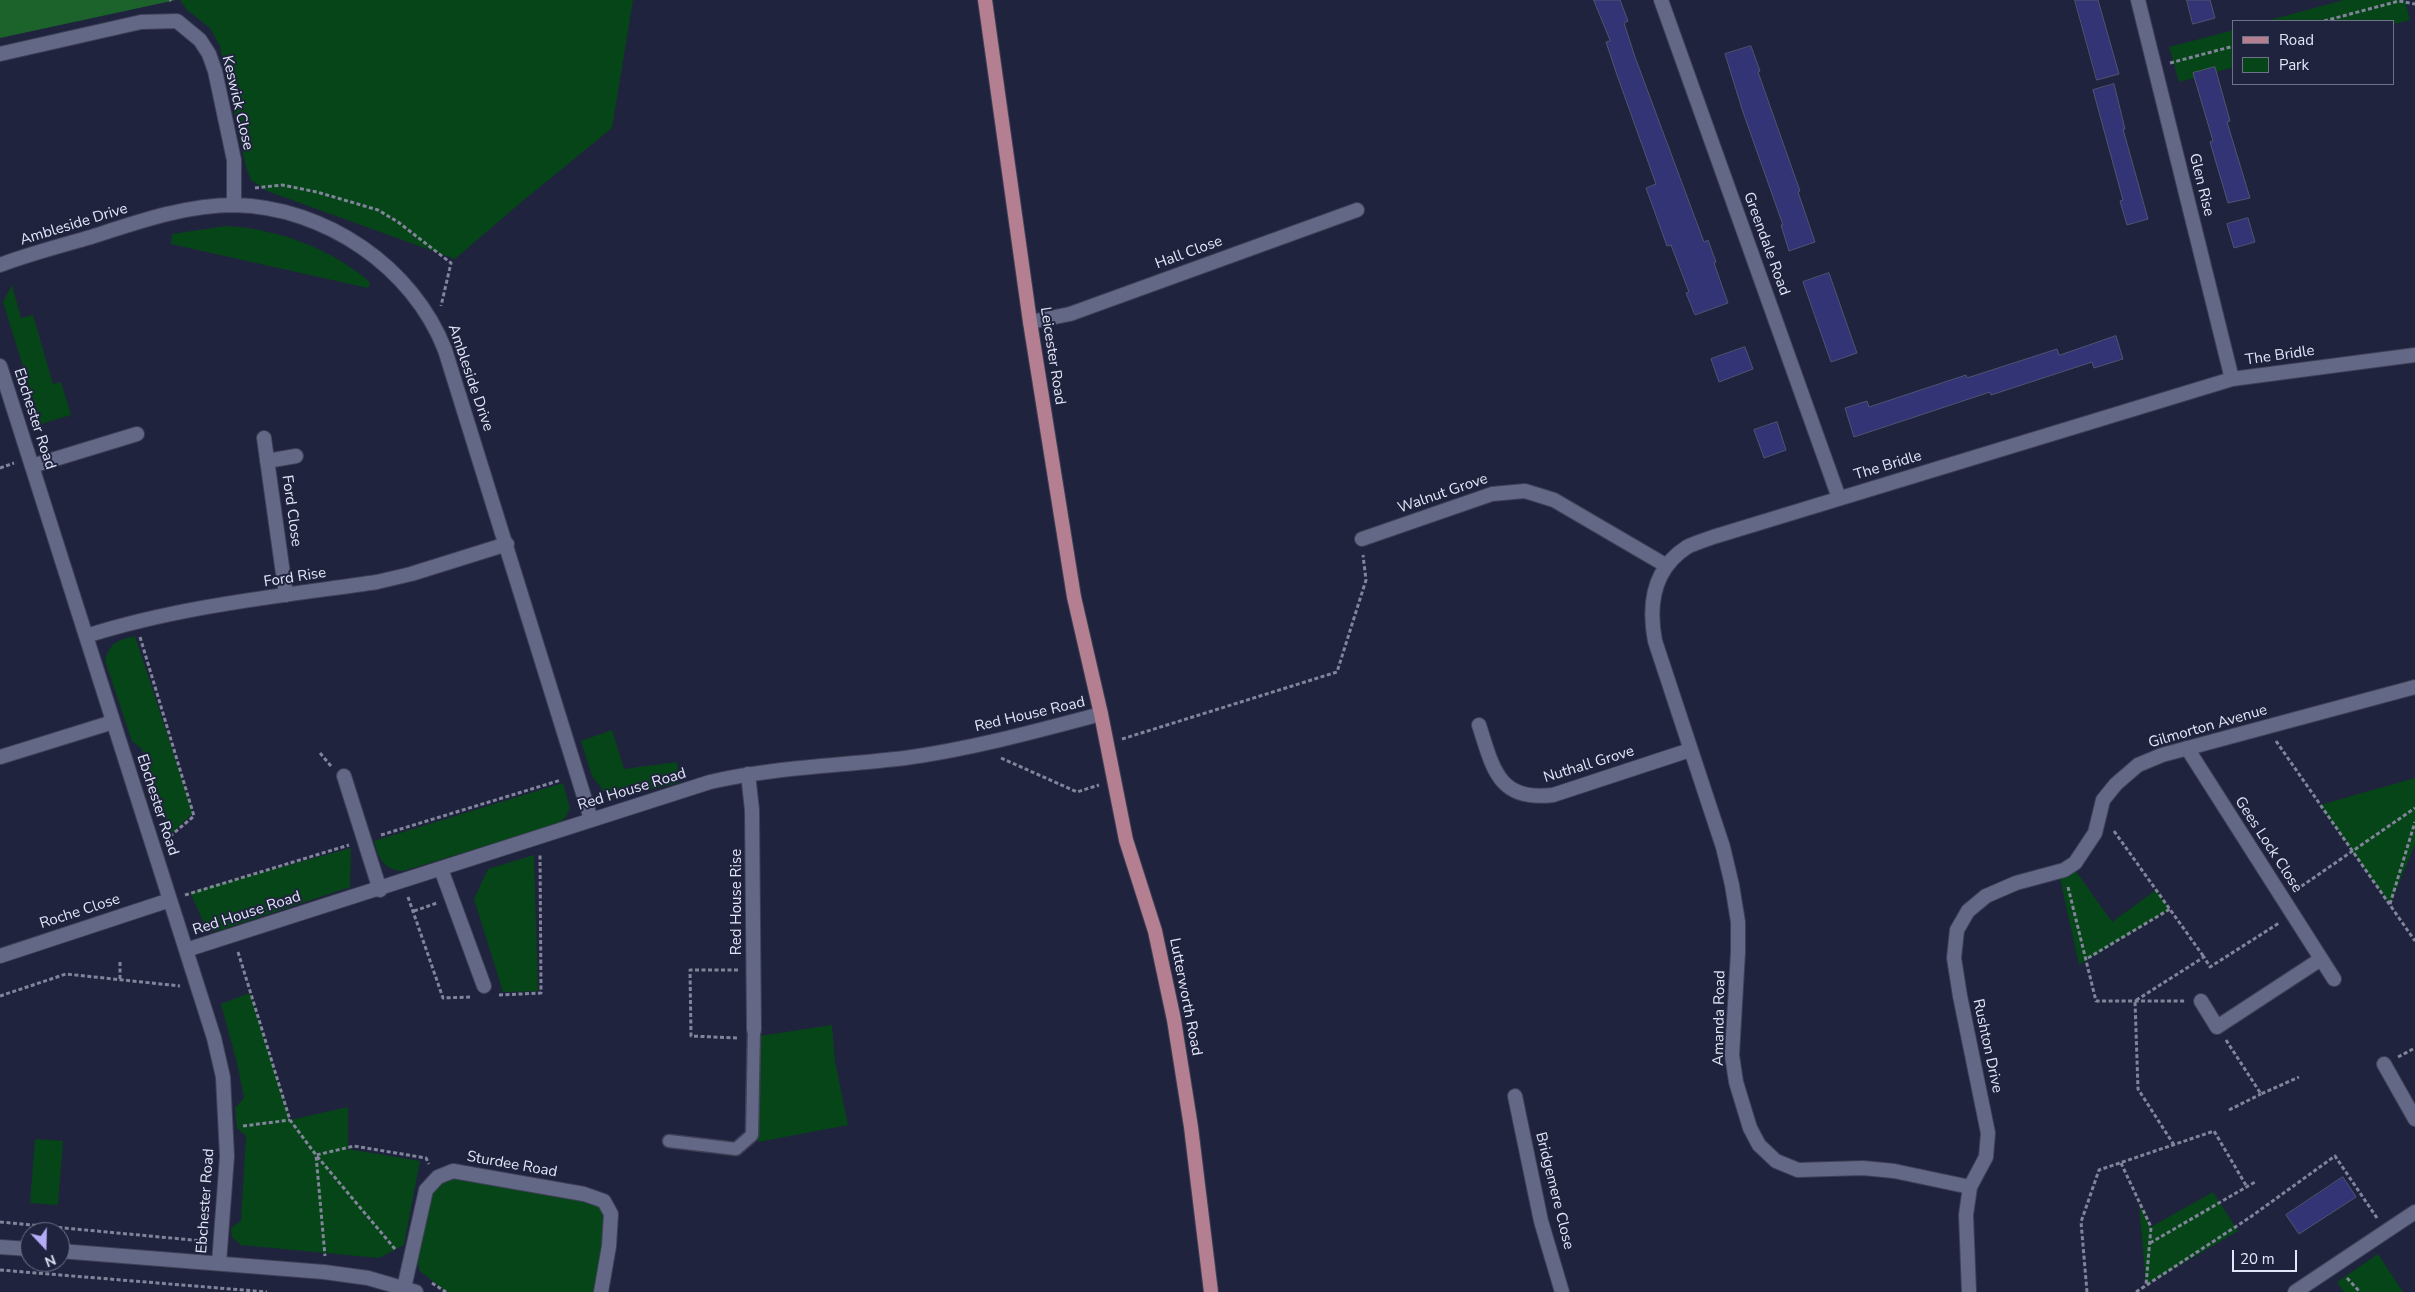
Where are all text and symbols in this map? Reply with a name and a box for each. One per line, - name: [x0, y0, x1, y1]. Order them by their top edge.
- legend: [2232, 20, 2395, 85]
- text: Road: [2279, 30, 2314, 50]
- street label: Keswick Close: [217, 54, 257, 152]
- text: Park: [2279, 55, 2309, 75]
- street label: Glen Rise: [2184, 152, 2218, 218]
- street label: Greendale Road: [1739, 190, 1793, 298]
- street label: Ambleside Drive: [18, 200, 130, 250]
- street label: Hall Close: [1153, 233, 1225, 273]
- street label: Leicester Road: [1035, 306, 1069, 406]
- street label: Ambleside Drive: [443, 322, 497, 434]
- street label: The Bridle: [2244, 342, 2316, 370]
- street label: Ebchester Road: [9, 366, 59, 472]
- street label: The Bridle: [1852, 447, 1924, 485]
- street label: Walnut Grove: [1396, 470, 1490, 518]
- street label: Ford Close: [277, 474, 305, 548]
- street label: Ford Rise: [263, 564, 327, 592]
- street label: Red House Road: [973, 694, 1087, 736]
- street label: Gilmorton Avenue: [2147, 701, 2269, 753]
- street label: Nuthall Grove: [1541, 743, 1637, 787]
- street label: Ebchester Road: [132, 752, 182, 858]
- street label: Red House Road: [576, 765, 688, 815]
- street label: Gees Lock Close: [2230, 794, 2306, 896]
- street label: Red House Rise: [728, 849, 746, 955]
- street label: Red House Road: [191, 888, 303, 940]
- street label: Roche Close: [38, 891, 122, 933]
- street label: Lutterworth Road: [1165, 937, 1205, 1057]
- street label: Amanda Road: [1710, 970, 1730, 1066]
- street label: Rushton Drive: [1968, 997, 2006, 1095]
- street label: Bridgemere Close: [1531, 1130, 1577, 1252]
- street label: Ebchester Road: [193, 1148, 219, 1254]
- street label: Sturdee Road: [465, 1148, 559, 1182]
- north arrow: [20, 1222, 70, 1272]
- scale bar: [2235, 1240, 2300, 1272]
- text: 20 m: [2240, 1249, 2275, 1269]
- text: N: [42, 1250, 59, 1271]

